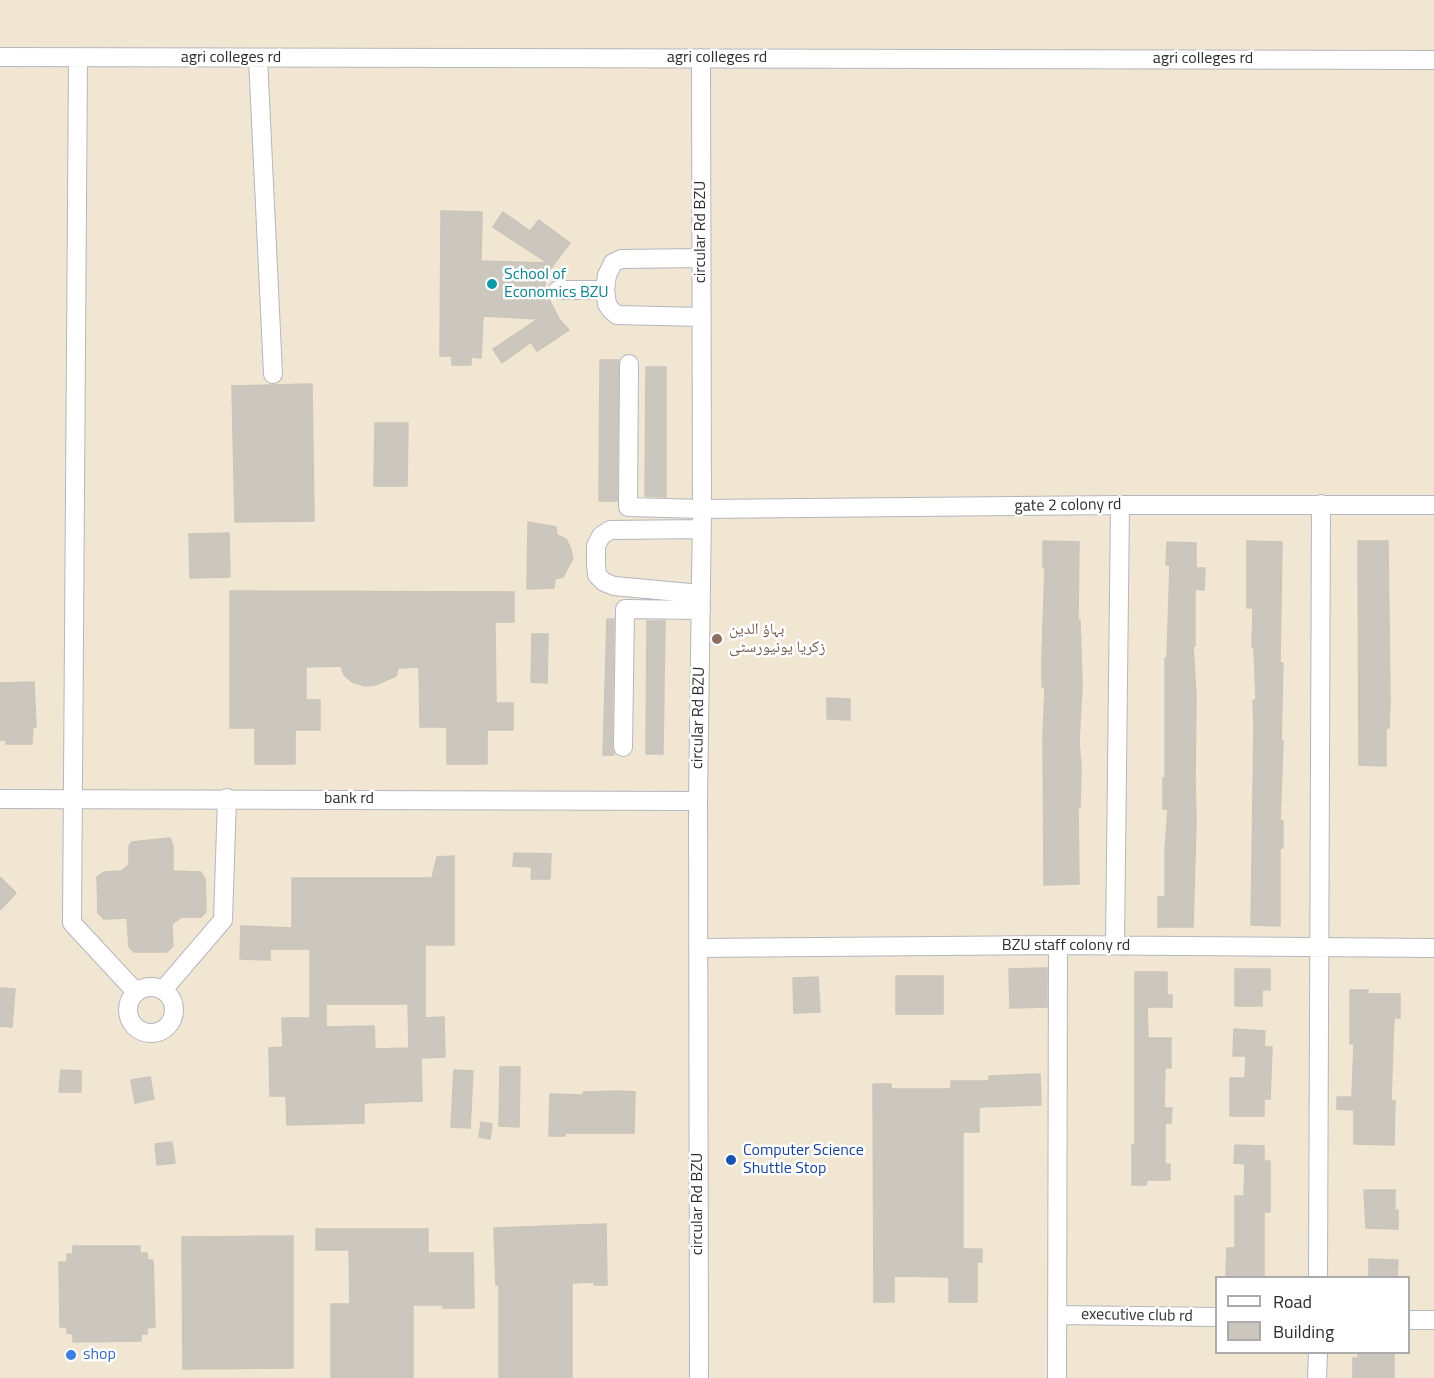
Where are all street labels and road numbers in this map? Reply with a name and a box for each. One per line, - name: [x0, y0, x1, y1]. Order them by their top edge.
- street label: agri colleges rd: [181, 48, 281, 68]
- street label: agri colleges rd: [667, 48, 767, 68]
- street label: agri colleges rd: [1153, 49, 1253, 69]
- street label: circular Rd BZU: [691, 181, 711, 283]
- street label: gate 2 colony rd: [1014, 495, 1122, 517]
- street label: circular Rd BZU: [689, 667, 709, 769]
- street label: bank rd: [324, 789, 374, 809]
- street label: BZU staff colony rd: [1002, 936, 1130, 956]
- street label: circular Rd BZU: [688, 1153, 708, 1255]
- street label: executive club rd: [1081, 1305, 1193, 1327]

